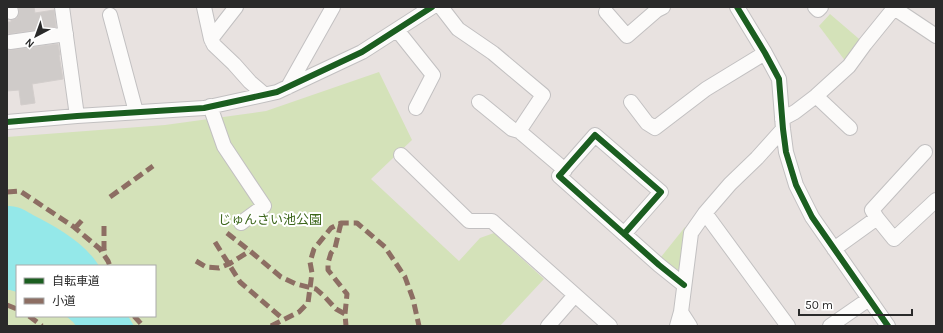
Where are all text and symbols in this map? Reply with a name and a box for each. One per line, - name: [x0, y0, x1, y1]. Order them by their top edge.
- north arrow: [16, 16, 56, 56]
- text: N: [23, 36, 37, 51]
- park label: じゅんさい池公園: [218, 212, 322, 227]
- legend: [16, 265, 156, 317]
- text: 自転車道: [52, 274, 100, 288]
- scale bar: [799, 291, 912, 317]
- text: 小道: [52, 294, 76, 308]
- text: 50 m: [805, 298, 833, 312]

